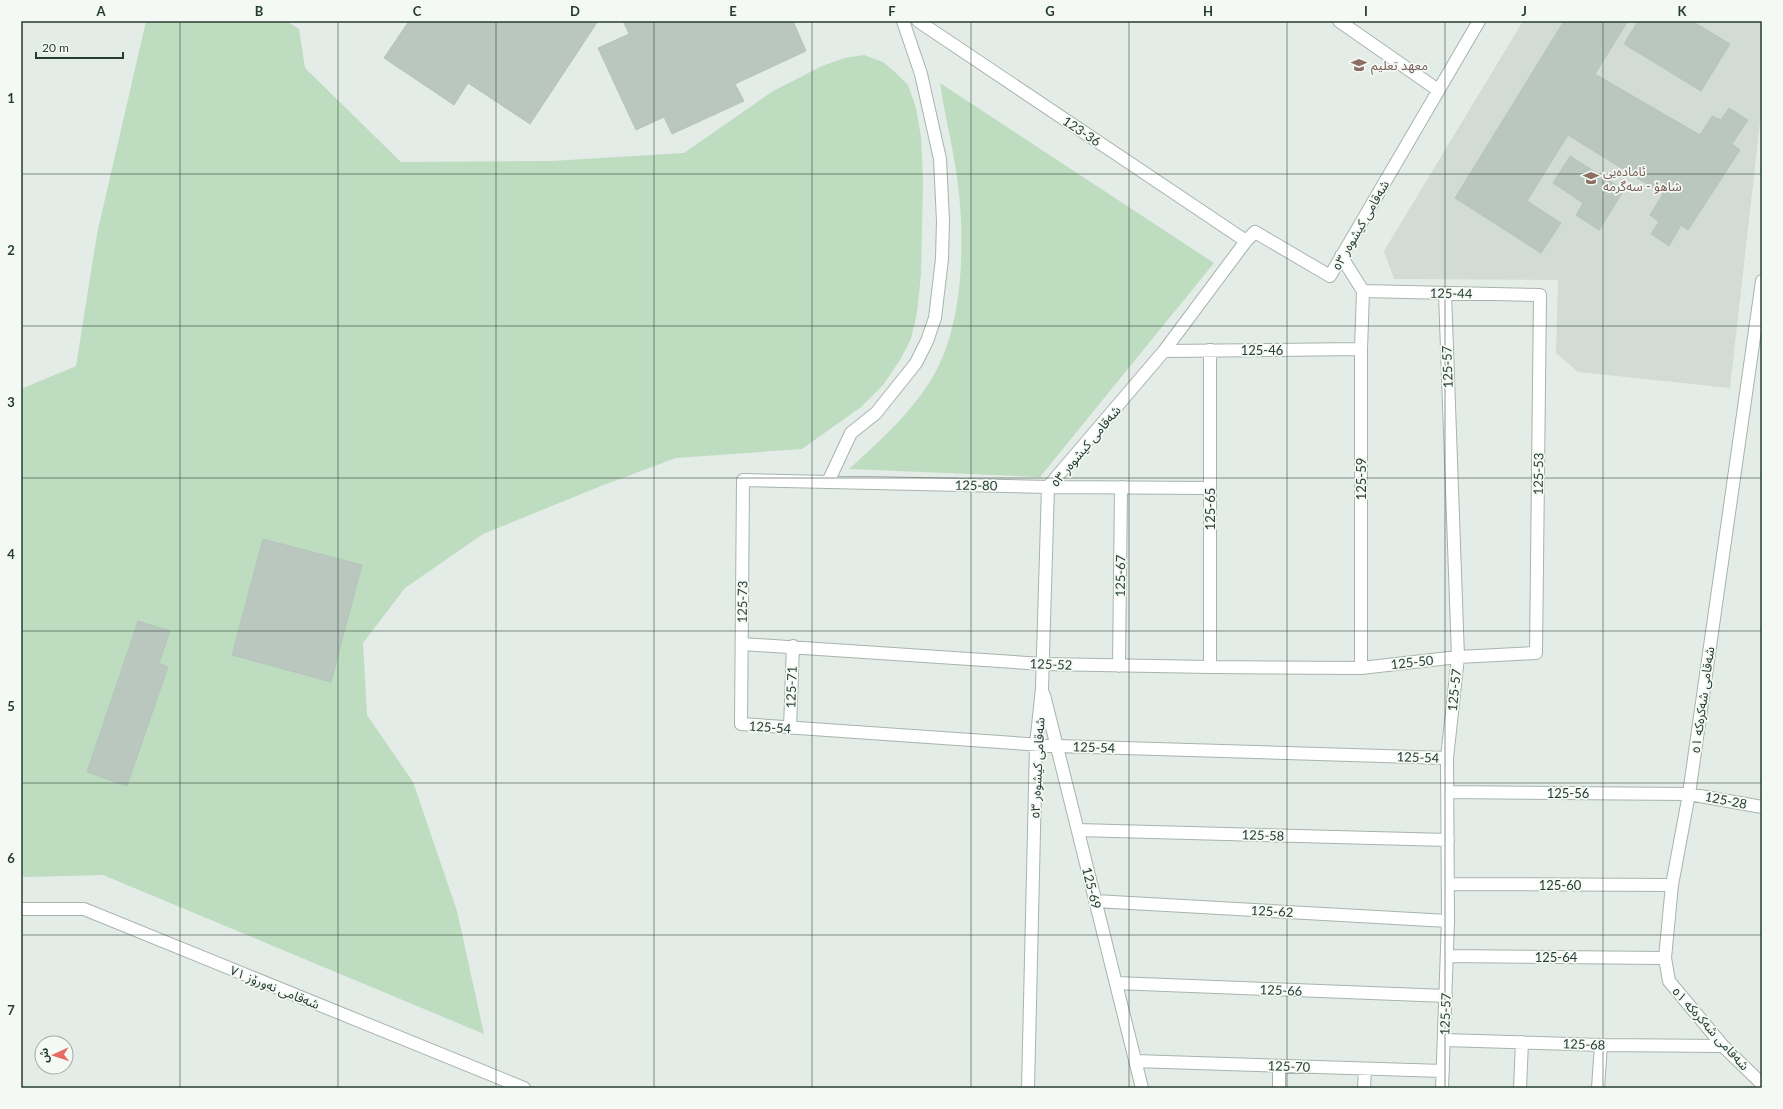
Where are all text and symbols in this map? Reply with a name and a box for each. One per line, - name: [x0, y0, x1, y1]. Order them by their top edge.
- text: A: [95, 3, 106, 19]
- text: B: [255, 3, 264, 19]
- text: C: [413, 3, 422, 19]
- text: D: [570, 3, 580, 19]
- text: E: [729, 3, 737, 19]
- text: F: [888, 3, 896, 19]
- text: G: [1045, 3, 1055, 19]
- text: H: [1203, 3, 1213, 19]
- text: I: [1364, 3, 1368, 19]
- text: J: [1521, 3, 1527, 19]
- text: K: [1678, 3, 1688, 19]
- scale bar: [36, 34, 123, 60]
- text: 20 m: [42, 40, 69, 55]
- school or university icon: معهد تعليم: [1350, 56, 1368, 74]
- place label: معهد تعليم: [1371, 57, 1428, 76]
- text: 1: [7, 90, 15, 106]
- street label: 123-36: [1060, 112, 1104, 150]
- place label: ئامادەیی شاهۆ - سەگرمە: [1603, 163, 1682, 194]
- school or university icon: ئامادەیی شاهۆ - سەگرمە: [1582, 169, 1600, 187]
- street label: شەقامی کیشوەر ٥٣: [1328, 177, 1393, 273]
- text: 2: [7, 242, 15, 258]
- street label: 125-44: [1430, 285, 1473, 301]
- street label: 125-46: [1241, 342, 1283, 358]
- street label: 125-57: [1438, 345, 1456, 389]
- text: 3: [7, 394, 15, 410]
- street label: شەقامی کیشوەر ٥٣: [1046, 402, 1125, 491]
- street label: 125-53: [1530, 453, 1546, 495]
- street label: 125-59: [1353, 458, 1369, 500]
- street label: 125-80: [955, 477, 998, 493]
- street label: 125-65: [1202, 488, 1218, 530]
- text: 4: [7, 546, 15, 562]
- street label: 125-67: [1112, 554, 1128, 597]
- street label: 125-73: [734, 581, 750, 623]
- street label: شەقامی شەکرەکە ٥١: [1687, 646, 1718, 754]
- street label: 125-50: [1390, 652, 1434, 672]
- street label: 125-52: [1029, 655, 1073, 673]
- street label: 125-71: [782, 665, 800, 709]
- street label: 125-57: [1444, 668, 1464, 712]
- text: 5: [7, 698, 15, 714]
- street label: شەقامی کیشوەر ٥٣: [1026, 717, 1049, 819]
- street label: 125-54: [748, 718, 792, 736]
- street label: 125-54: [1072, 738, 1116, 756]
- street label: 125-54: [1396, 748, 1440, 766]
- street label: 125-56: [1547, 785, 1589, 801]
- street label: 125-28: [1704, 788, 1748, 812]
- street label: 125-58: [1241, 826, 1285, 844]
- text: 6: [7, 850, 15, 866]
- street label: 125-69: [1079, 865, 1105, 911]
- street label: 125-60: [1539, 877, 1582, 893]
- street label: 125-62: [1250, 902, 1294, 920]
- street label: 125-64: [1535, 949, 1578, 965]
- street label: شەقامی نەورۆز ٧١: [228, 962, 322, 1013]
- street label: 125-66: [1259, 981, 1303, 999]
- street label: شەقامی شەکرەکە ٥١: [1668, 983, 1753, 1074]
- street label: 125-57: [1436, 992, 1454, 1036]
- text: 7: [7, 1002, 15, 1018]
- north arrow: [34, 1035, 74, 1075]
- street label: 125-68: [1562, 1035, 1606, 1053]
- text: ش: [37, 1048, 51, 1063]
- street label: 125-70: [1267, 1057, 1311, 1075]

